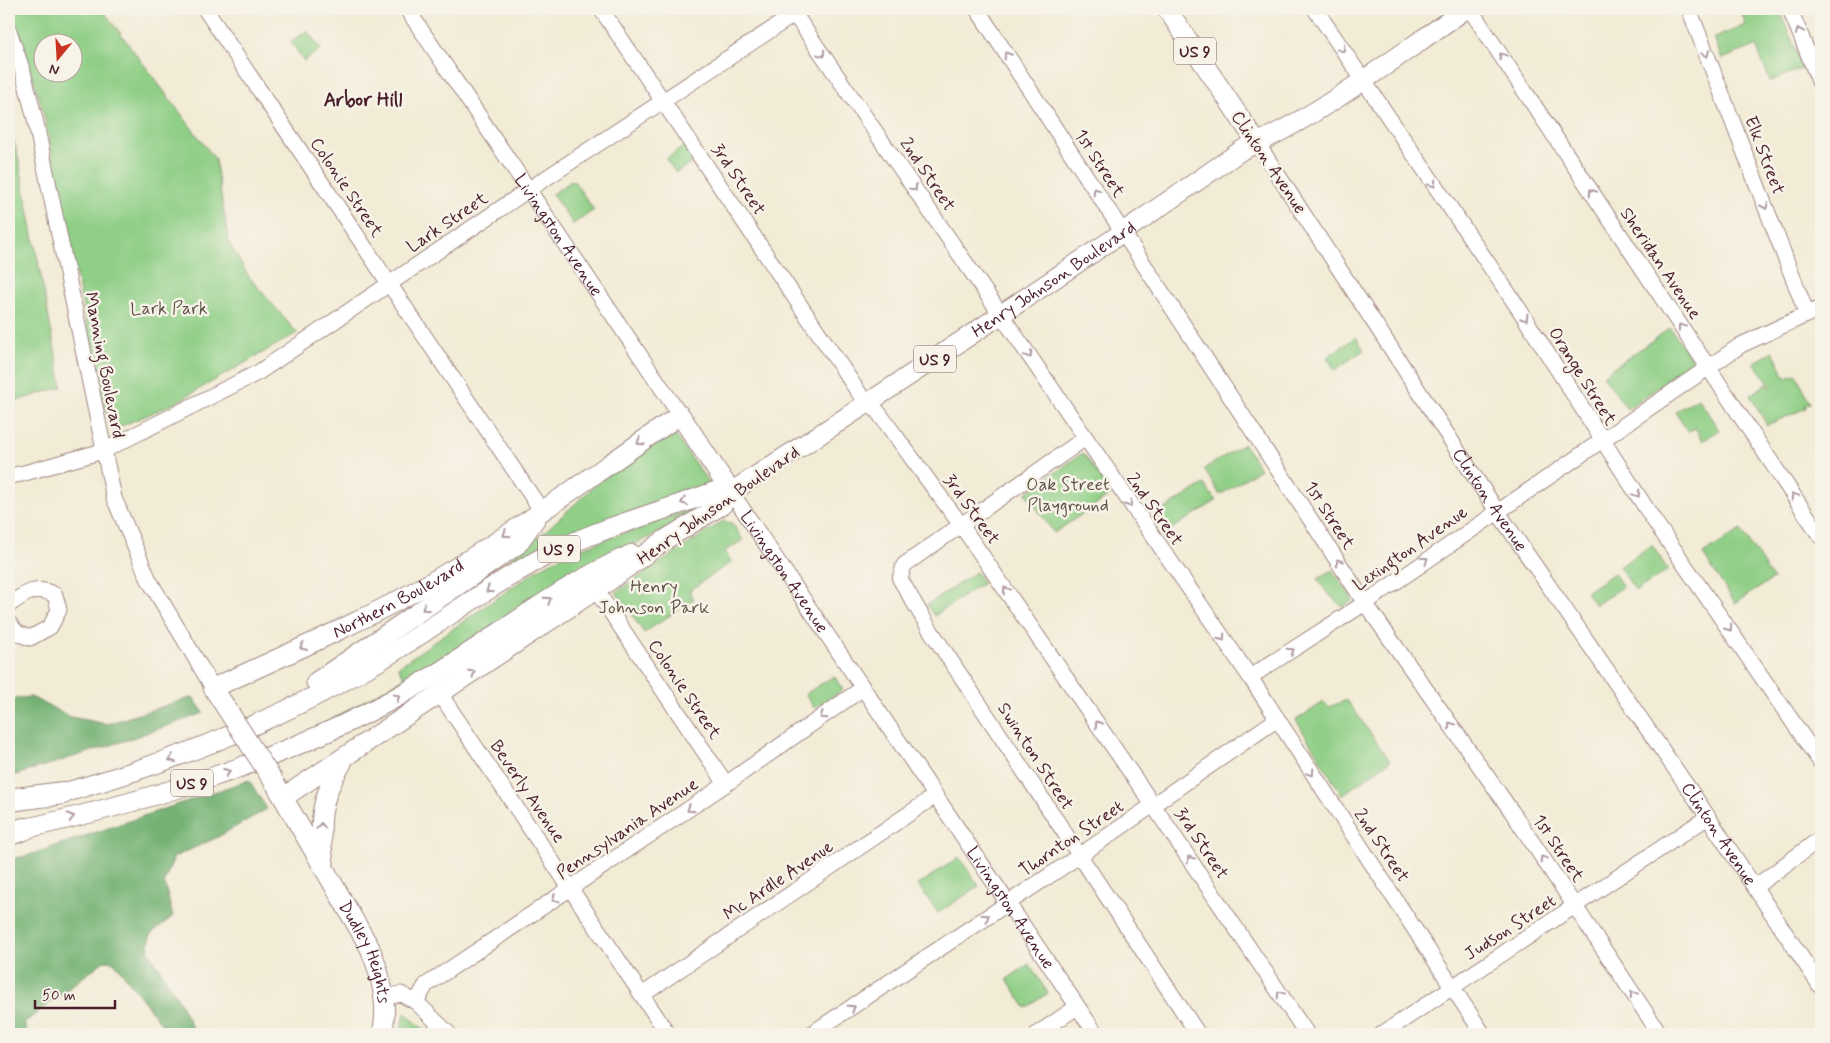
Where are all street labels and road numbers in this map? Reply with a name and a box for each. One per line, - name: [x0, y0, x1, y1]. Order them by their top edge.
- road number: US 9: [1174, 37, 1216, 64]
- street label: Clinton Avenue: [1225, 106, 1312, 219]
- street label: Elk Street: [1738, 113, 1790, 198]
- street label: 1st Street: [1068, 125, 1130, 203]
- street label: Colonie Street: [304, 133, 389, 243]
- street label: 2nd Street: [894, 133, 961, 216]
- street label: 3rd Street: [705, 139, 771, 220]
- street label: Livingston Avenue: [508, 169, 608, 301]
- street label: Lark Street: [402, 187, 493, 259]
- street label: Sheridan Avenue: [1614, 203, 1707, 324]
- street label: Henry Johnson Boulevard: [967, 216, 1141, 344]
- street label: Manning Boulevard: [76, 290, 130, 441]
- street label: Orange Street: [1542, 323, 1622, 431]
- road number: US 9: [914, 346, 956, 372]
- street label: Henry Johnson Boulevard: [633, 441, 805, 571]
- street label: Clinton Avenue: [1446, 444, 1532, 557]
- street label: 2nd Street: [1120, 468, 1188, 551]
- street label: 3rd Street: [937, 469, 1005, 550]
- street label: 1st Street: [1298, 477, 1360, 555]
- street label: Lexington Avenue: [1349, 500, 1474, 599]
- street label: Livingston Avenue: [734, 506, 834, 638]
- road number: US 9: [538, 536, 580, 562]
- street label: Northern Boulevard: [329, 554, 469, 644]
- street label: Colonie Street: [642, 635, 727, 745]
- street label: Swinton Street: [991, 698, 1079, 815]
- street label: Beverly Avenue: [484, 735, 571, 848]
- road number: US 9: [171, 770, 213, 796]
- street label: Pennsylvania Avenue: [552, 772, 703, 885]
- street label: Clinton Avenue: [1675, 778, 1761, 891]
- street label: Thornton Street: [1014, 795, 1129, 883]
- street label: 3rd Street: [1168, 803, 1234, 884]
- street label: 2nd Street: [1348, 804, 1415, 887]
- street label: 1st Street: [1527, 810, 1590, 887]
- street label: Mc Ardle Avenue: [719, 835, 838, 927]
- street label: Livingston Avenue: [960, 842, 1060, 974]
- street label: Judson Street: [1460, 889, 1561, 966]
- street label: Dudley Heights: [332, 897, 395, 1005]

